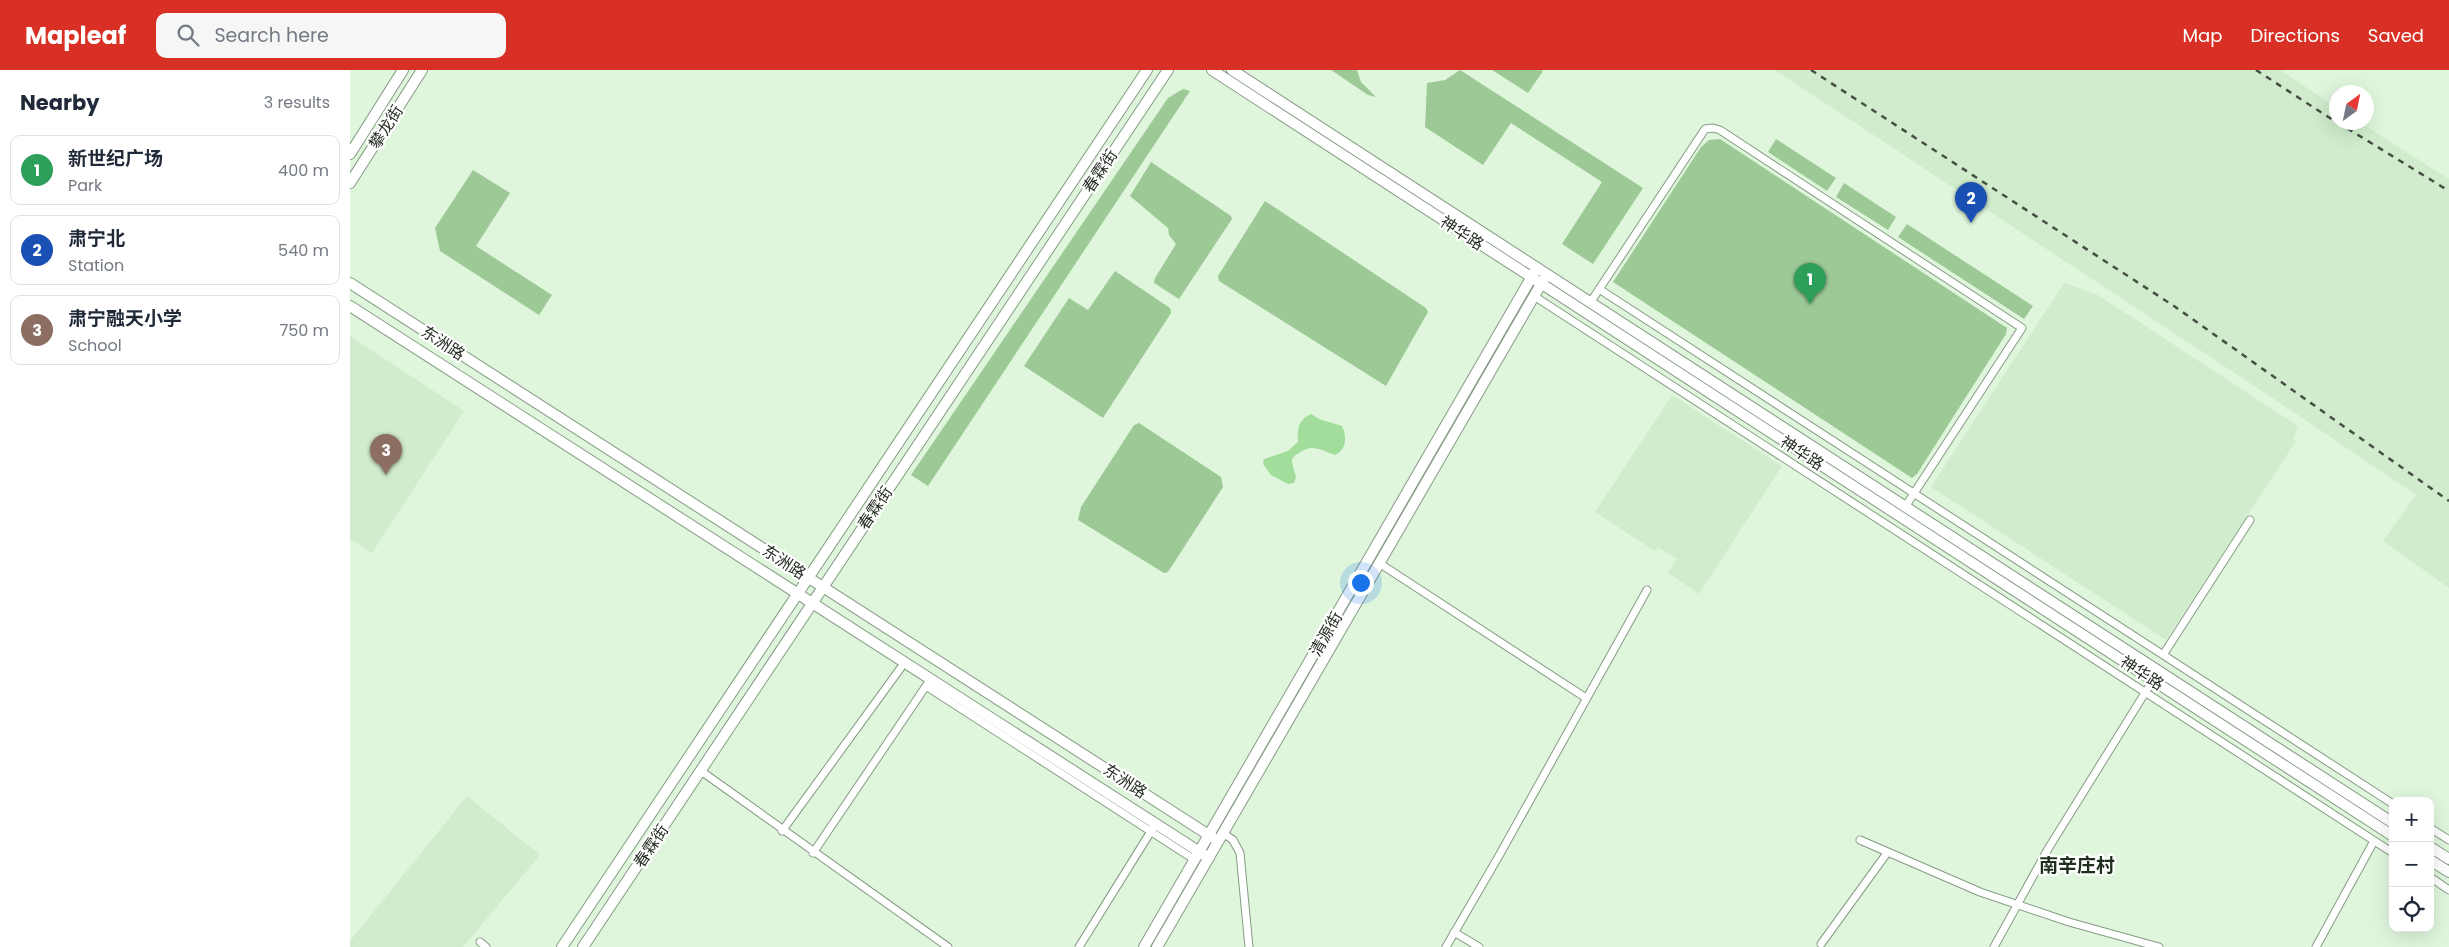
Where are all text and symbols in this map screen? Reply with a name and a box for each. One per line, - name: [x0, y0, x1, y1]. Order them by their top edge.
- search box: [156, 13, 506, 58]
- text: Mapleaf: [25, 19, 126, 52]
- icon: search: [174, 21, 202, 49]
- text: Search here: [214, 22, 329, 49]
- text: Map: [2183, 23, 2222, 48]
- text: Directions: [2250, 23, 2340, 48]
- text: Saved: [2368, 23, 2424, 48]
- north arrow: [2329, 85, 2374, 130]
- text: Nearby: [20, 88, 100, 117]
- text: 3 results: [264, 91, 330, 114]
- street label: 攀龙街: [364, 101, 408, 153]
- text: 新世纪广场: [68, 145, 163, 172]
- street label: 春霖街: [1077, 145, 1123, 197]
- text: 1: [34, 159, 40, 182]
- text: 400 m: [278, 159, 329, 182]
- text: Park: [68, 174, 102, 197]
- pin: 2: [1955, 182, 1987, 223]
- street label: 神华路: [1436, 210, 1488, 256]
- text: 肃宁北: [68, 225, 125, 252]
- text: 2: [32, 239, 42, 262]
- text: 540 m: [278, 239, 329, 262]
- text: Station: [68, 254, 124, 277]
- pin: 1: [1794, 263, 1826, 304]
- text: 肃宁融天小学: [68, 305, 182, 332]
- text: 3: [32, 319, 42, 342]
- text: 750 m: [279, 319, 329, 342]
- street label: 东洲路: [417, 320, 469, 366]
- text: School: [68, 334, 122, 357]
- street label: 神华路: [1776, 430, 1828, 476]
- pin: 3: [370, 434, 402, 475]
- street label: 春霖街: [852, 482, 898, 534]
- street label: 东洲路: [758, 539, 810, 585]
- your location: [1348, 570, 1374, 596]
- street label: 清源街: [1304, 607, 1348, 661]
- street label: 神华路: [2116, 650, 2168, 696]
- street label: 东洲路: [1099, 758, 1151, 804]
- map controls: [2389, 797, 2434, 932]
- button: +: [2389, 797, 2434, 842]
- street label: 春霖街: [628, 820, 674, 872]
- button: −: [2389, 842, 2434, 887]
- district label: 南辛庄村: [2039, 852, 2115, 879]
- button: locate: [2389, 887, 2434, 932]

